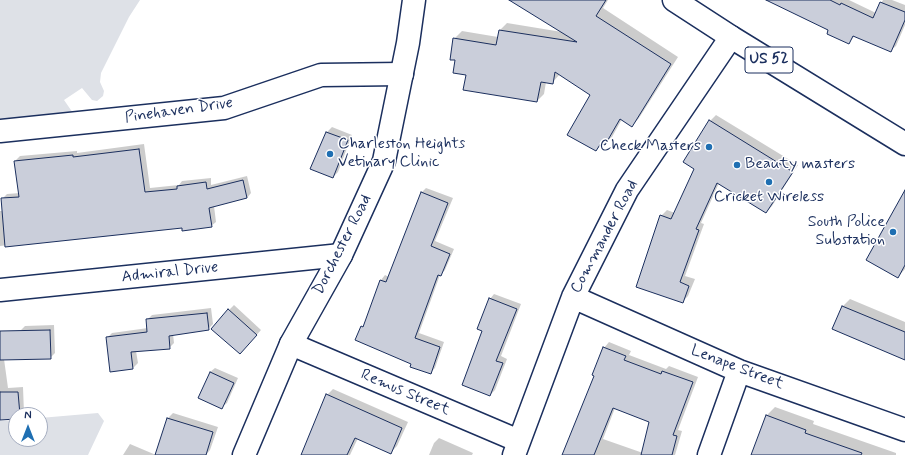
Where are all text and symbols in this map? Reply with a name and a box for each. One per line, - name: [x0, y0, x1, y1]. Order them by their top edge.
- road number: US 52: [745, 47, 793, 73]
- street label: Pinehaven Drive: [124, 94, 234, 128]
- place label: Charleston Heights Vetinary Clinic: [338, 135, 465, 173]
- place label: Check Masters: [600, 137, 701, 157]
- marker: Check Masters: [704, 142, 714, 152]
- marker: Charleston Heights Vetinary Clinic: [325, 149, 335, 159]
- place label: Beauty masters: [745, 155, 855, 175]
- marker: Beauty masters: [732, 160, 742, 170]
- street label: Commander Road: [567, 177, 643, 297]
- marker: Cricket Wireless: [764, 177, 774, 187]
- place label: Cricket Wireless: [714, 188, 824, 208]
- street label: Dorchester Road: [309, 192, 377, 298]
- place label: South Police Substation: [808, 213, 885, 251]
- marker: South Police Substation: [888, 227, 898, 237]
- street label: Admiral Drive: [121, 258, 219, 288]
- street label: Lenape Street: [688, 341, 786, 395]
- street label: Remus Street: [358, 366, 452, 420]
- north arrow: [8, 407, 48, 447]
- text: N: [24, 409, 32, 423]

